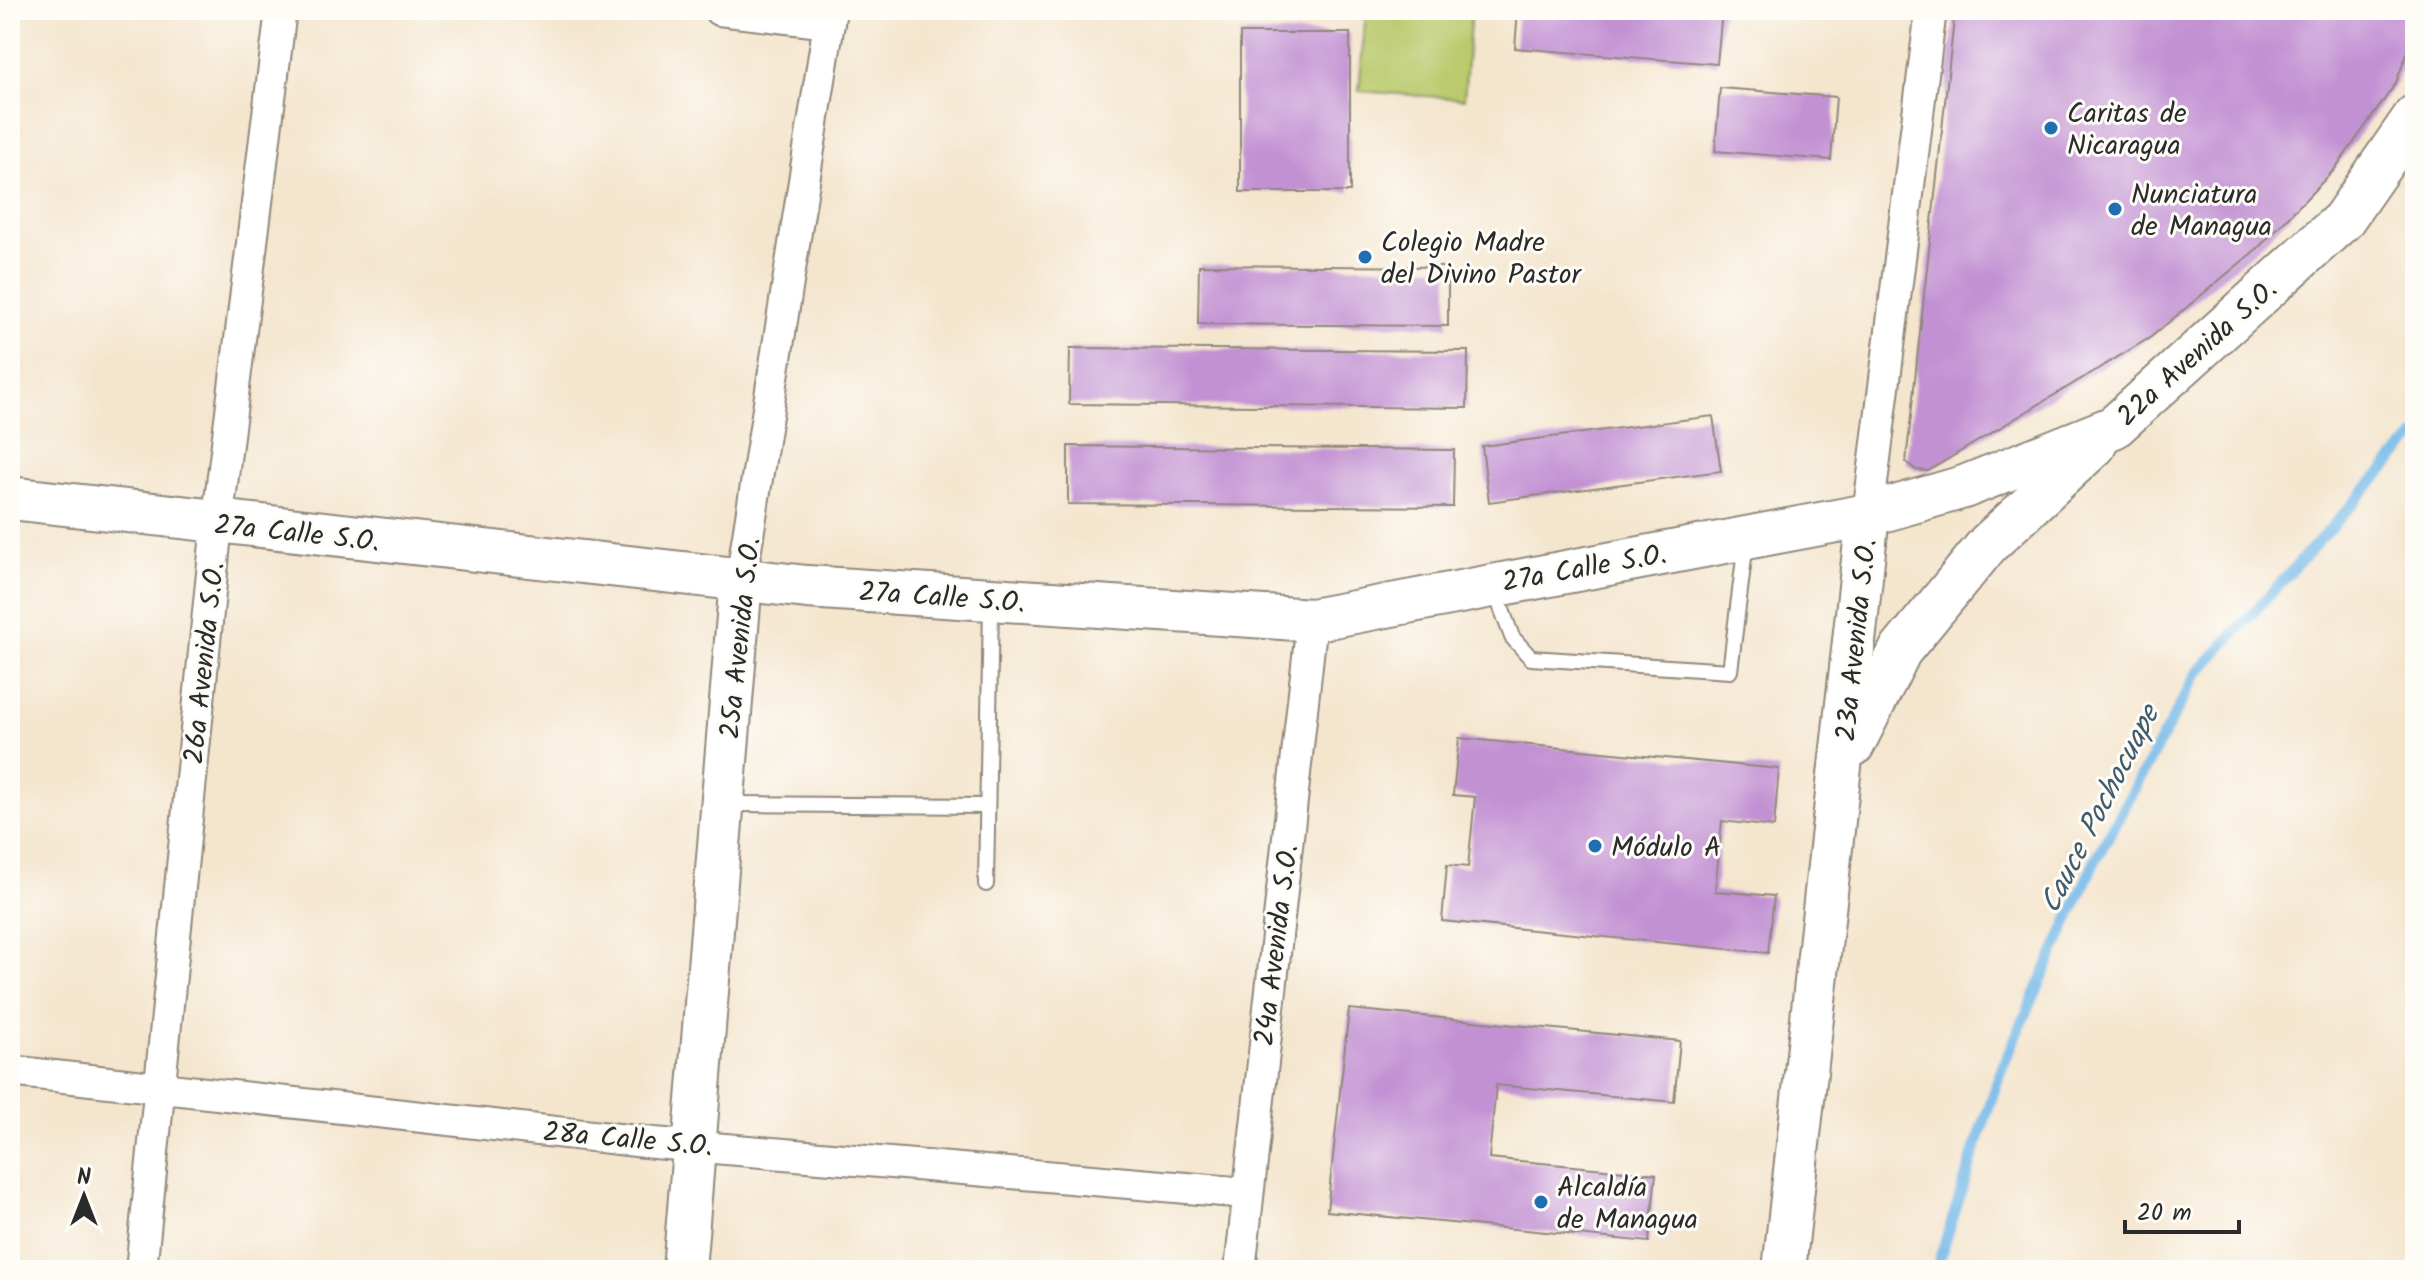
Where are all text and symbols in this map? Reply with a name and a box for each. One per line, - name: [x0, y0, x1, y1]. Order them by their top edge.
- place label: Caritas de Nicaragua: [2067, 92, 2187, 169]
- marker: Caritas de Nicaragua: [2042, 119, 2060, 137]
- place label: Nunciatura de Managua: [2131, 173, 2272, 250]
- marker: Nunciatura de Managua: [2106, 200, 2124, 218]
- place label: Colegio Madre del Divino Pastor: [1381, 221, 1582, 298]
- marker: Colegio Madre del Divino Pastor: [1356, 248, 1374, 266]
- street label: 22a Avenida S.O.: [2107, 269, 2288, 439]
- street label: 27a Calle S.O.: [212, 503, 382, 566]
- street label: 27a Calle S.O.: [1499, 533, 1670, 606]
- street label: 25a Avenida S.O.: [709, 535, 774, 741]
- street label: 23a Avenida S.O.: [1824, 537, 1890, 744]
- street label: 26a Avenida S.O.: [173, 560, 238, 766]
- street label: 27a Calle S.O.: [857, 570, 1026, 627]
- water label: Cauce Pochocuape: [2028, 695, 2175, 922]
- place label: Módulo A: [1611, 826, 1721, 871]
- marker: Módulo A: [1586, 837, 1604, 855]
- street label: 24a Avenida S.O.: [1243, 842, 1312, 1049]
- street label: 28a Calle S.O.: [541, 1111, 715, 1170]
- north arrow: [44, 1156, 124, 1236]
- text: N: [77, 1161, 91, 1196]
- place label: Alcaldía de Managua: [1557, 1166, 1698, 1243]
- scale bar: [2125, 1184, 2239, 1234]
- marker: Alcaldía de Managua: [1532, 1193, 1550, 1211]
- text: 20 m: [2137, 1194, 2192, 1233]

